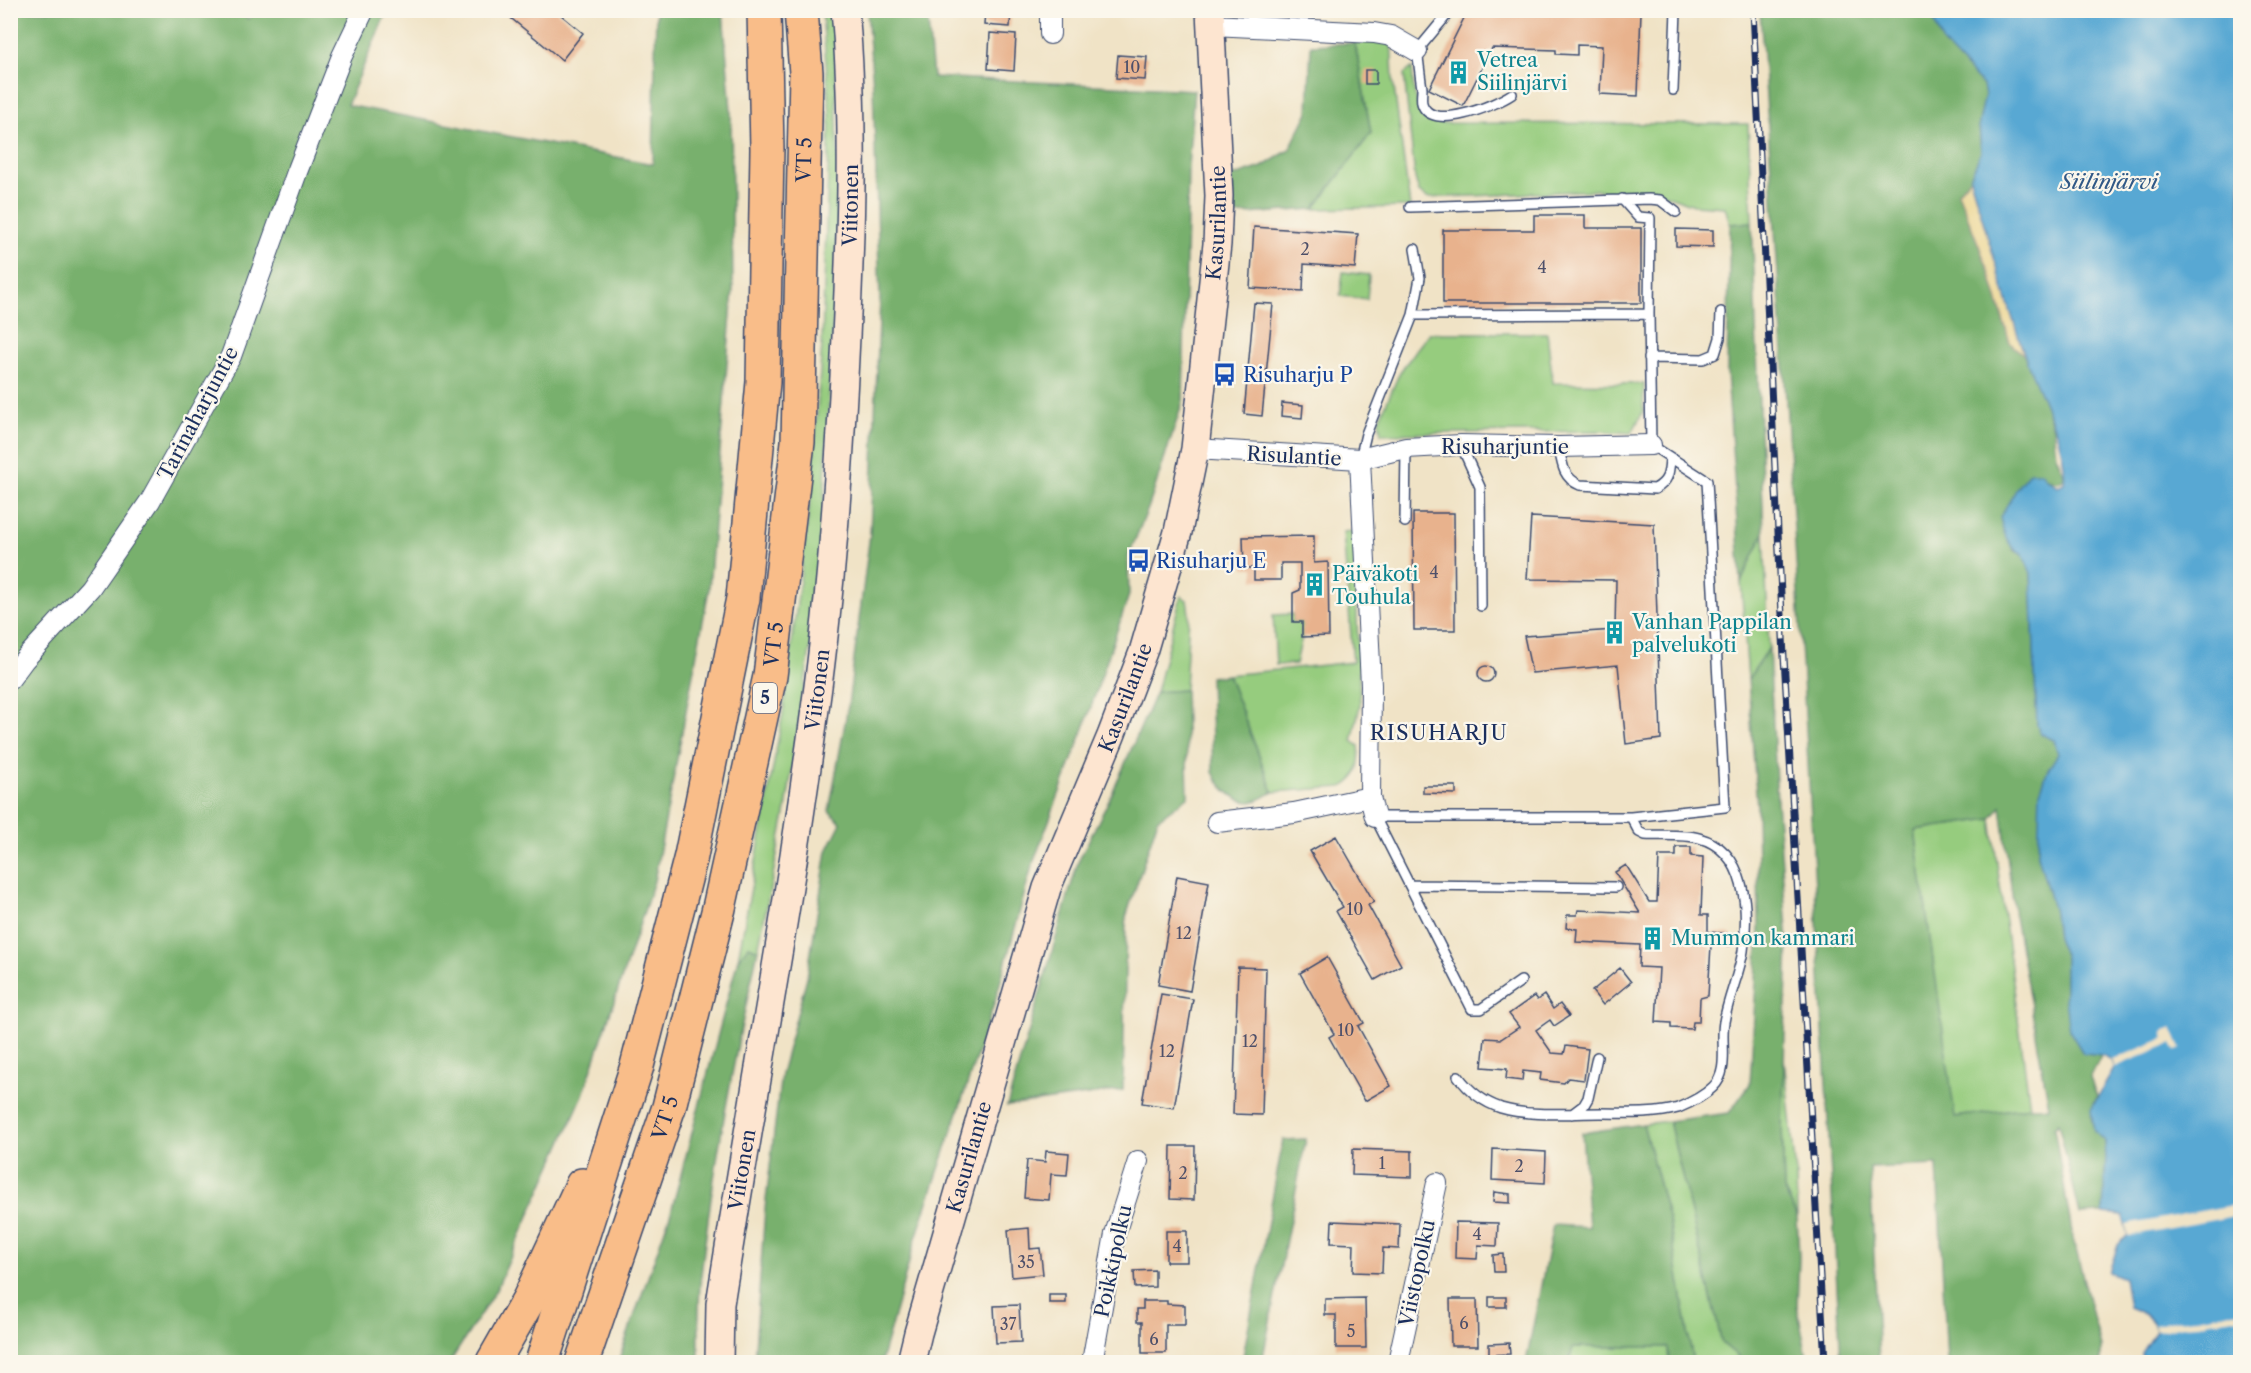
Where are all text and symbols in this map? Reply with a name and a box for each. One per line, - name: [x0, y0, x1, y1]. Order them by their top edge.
- place label: Vetrea Siilinjärvi: [1476, 48, 1567, 95]
- house number: 10: [1124, 57, 1140, 77]
- building icon: Vetrea Siilinjärvi: [1446, 59, 1472, 85]
- street label: VT 5: [792, 137, 817, 184]
- street label: Viitonen: [838, 163, 863, 248]
- street label: Kasurilantie: [1201, 165, 1231, 281]
- water label: Siilinjärvi: [2058, 169, 2159, 194]
- house number: 2: [1300, 239, 1310, 259]
- house number: 4: [1537, 257, 1547, 277]
- street label: Tarinaharjuntie: [153, 342, 243, 484]
- bus stop icon: Risuharju P: [1212, 362, 1238, 388]
- place label: Risuharju P: [1243, 363, 1353, 387]
- street label: Risuharjuntie: [1441, 435, 1569, 459]
- street label: Risulantie: [1246, 442, 1342, 470]
- bus stop icon: Risuharju E: [1125, 548, 1151, 574]
- place label: Risuharju E: [1156, 549, 1266, 573]
- place label: Päiväkoti Touhula: [1332, 562, 1418, 609]
- house number: 4: [1429, 562, 1439, 582]
- building icon: Päiväkoti Touhula: [1301, 572, 1327, 598]
- place label: Vanhan Pappilan palvelukoti: [1631, 610, 1792, 657]
- building icon: Vanhan Pappilan palvelukoti: [1601, 620, 1627, 646]
- street label: VT 5: [759, 621, 788, 669]
- street label: Kasurilantie: [1093, 640, 1157, 756]
- street label: Viitonen: [800, 647, 835, 733]
- road number: 5: [753, 683, 777, 713]
- district label: RISUHARJU: [1370, 720, 1508, 745]
- house number: 10: [1347, 899, 1363, 919]
- house number: 12: [1176, 923, 1192, 943]
- building icon: Mummon kammari: [1640, 925, 1666, 951]
- place label: Mummon kammari: [1671, 926, 1855, 950]
- house number: 10: [1338, 1020, 1354, 1040]
- house number: 12: [1242, 1031, 1258, 1051]
- house number: 12: [1159, 1041, 1175, 1061]
- street label: VT 5: [646, 1093, 683, 1144]
- street label: Kasurilantie: [941, 1098, 997, 1216]
- street label: Viitonen: [723, 1127, 761, 1213]
- house number: 1: [1379, 1153, 1386, 1173]
- house number: 2: [1514, 1156, 1524, 1176]
- house number: 2: [1178, 1163, 1188, 1183]
- street label: Poikkipolku: [1089, 1202, 1137, 1320]
- street label: Viistopolku: [1394, 1217, 1440, 1330]
- house number: 4: [1472, 1224, 1482, 1244]
- house number: 4: [1172, 1236, 1182, 1256]
- house number: 35: [1017, 1252, 1035, 1272]
- house number: 6: [1459, 1313, 1469, 1333]
- house number: 37: [1000, 1314, 1016, 1334]
- house number: 5: [1347, 1321, 1355, 1341]
- house number: 6: [1149, 1329, 1159, 1349]

